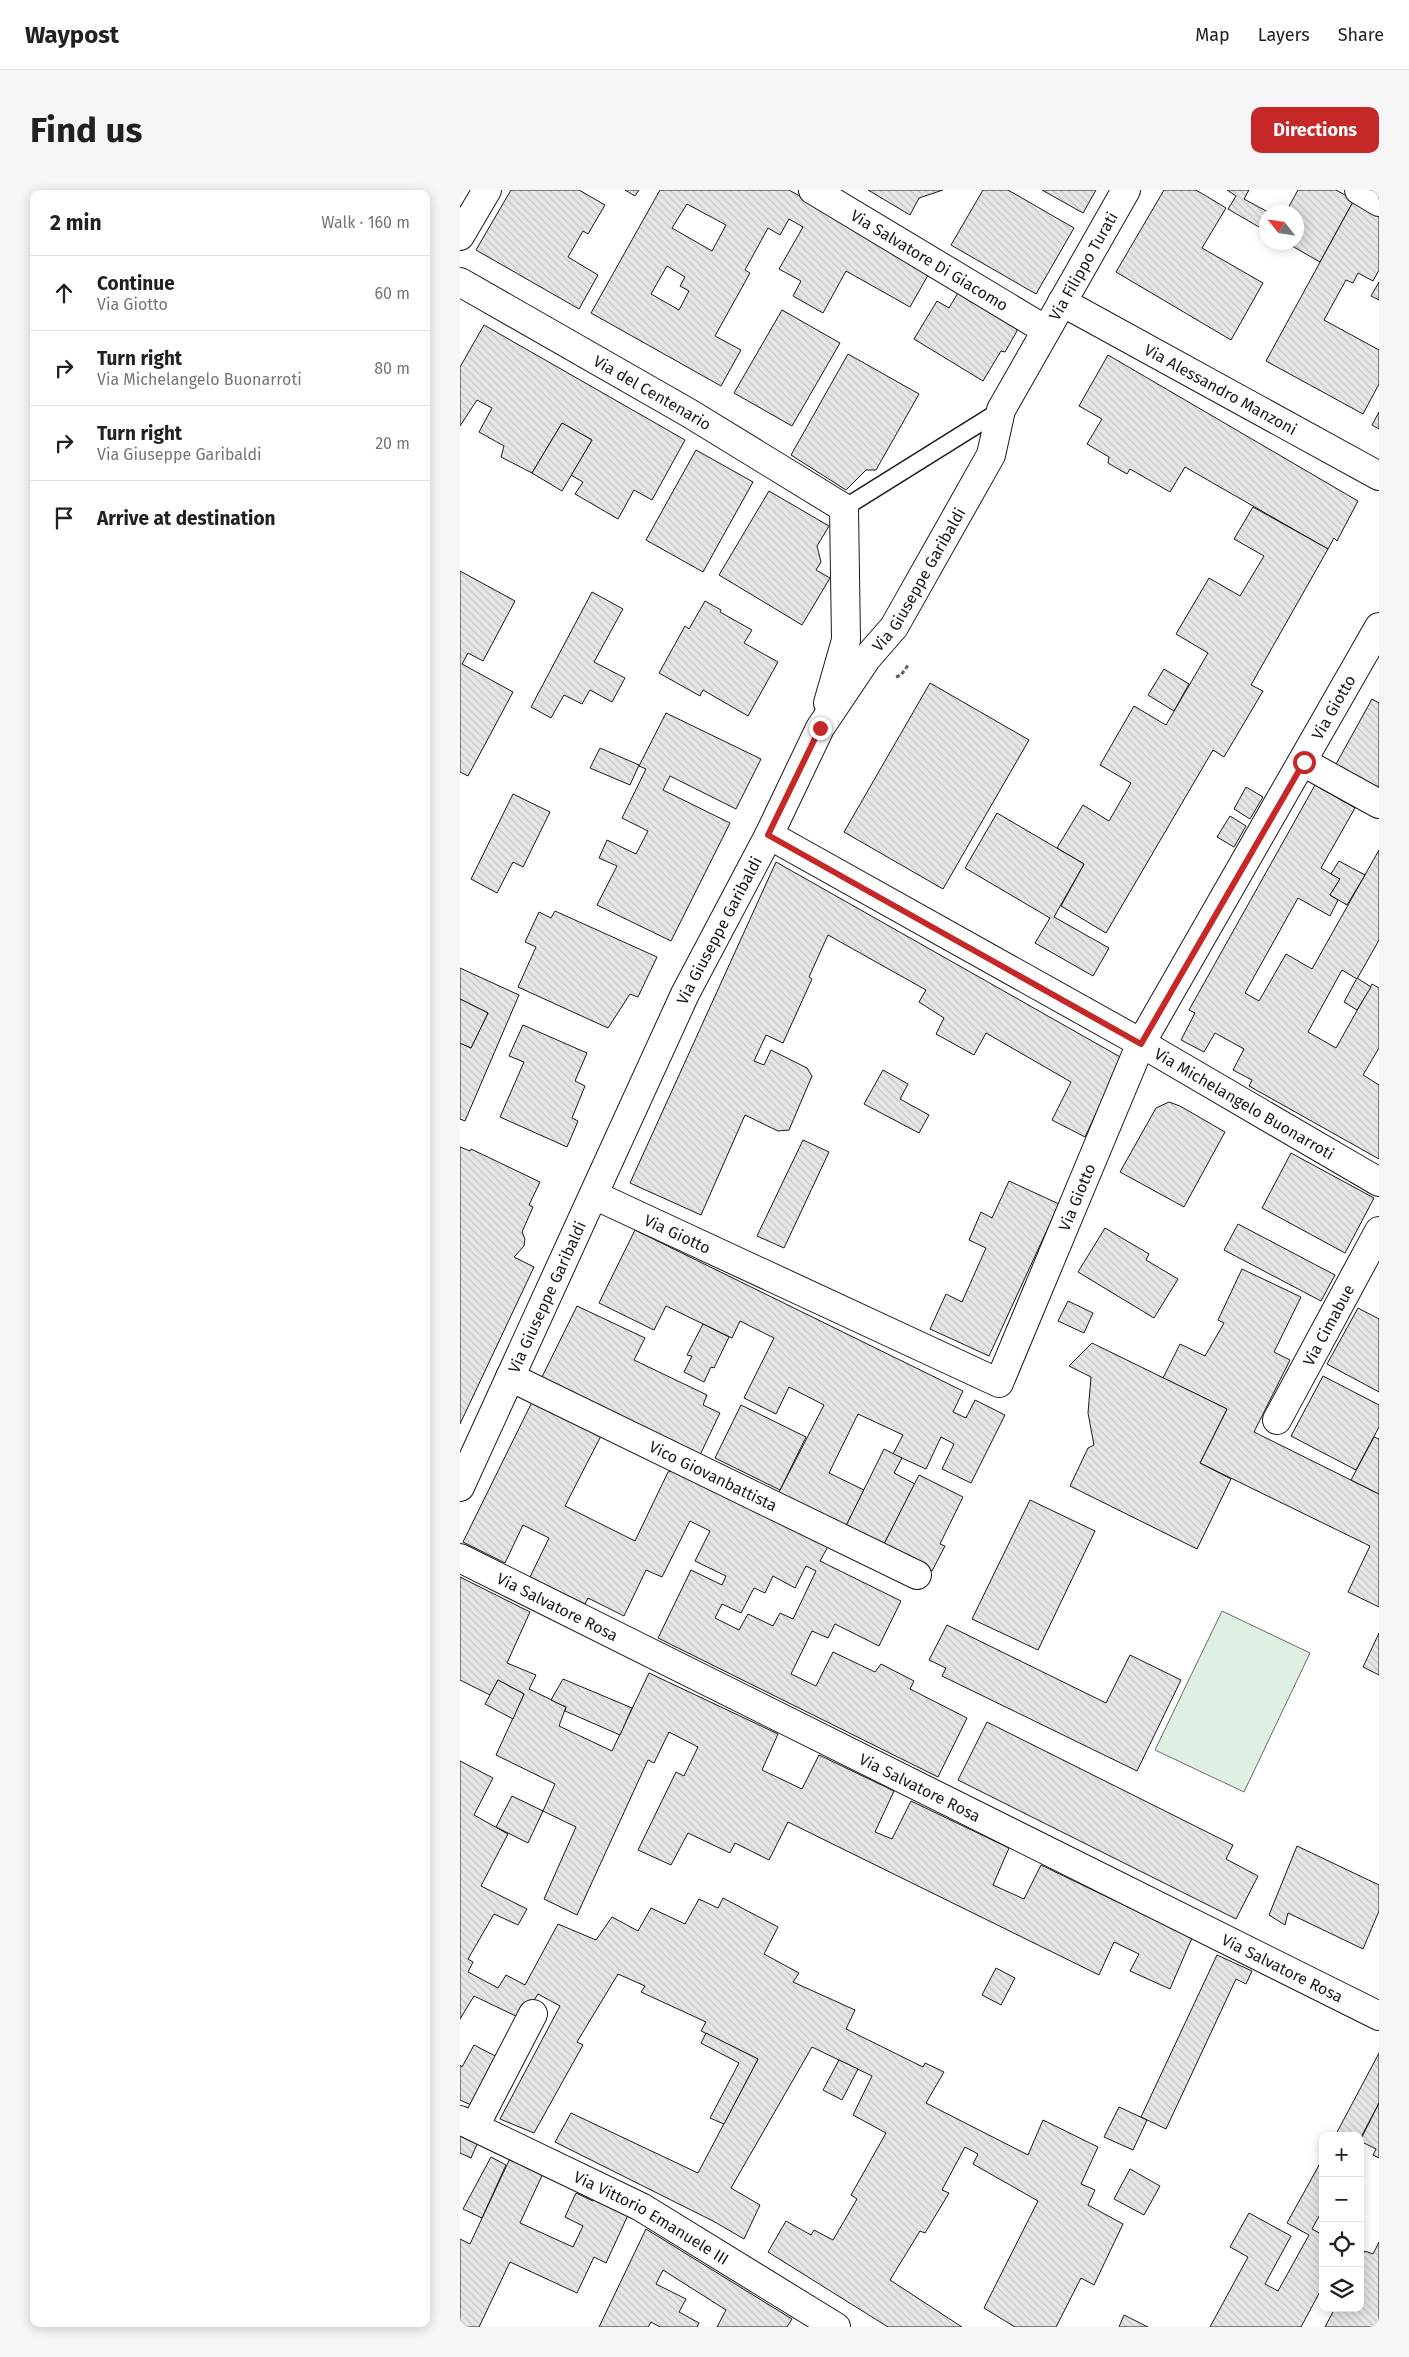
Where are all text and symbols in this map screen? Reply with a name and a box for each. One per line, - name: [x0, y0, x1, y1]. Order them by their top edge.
- text: Waypost: [25, 21, 119, 49]
- text: Map: [1195, 24, 1230, 46]
- text: Layers: [1258, 24, 1310, 46]
- text: Share: [1338, 24, 1384, 46]
- button: Directions: [1251, 107, 1379, 153]
- text: Find us: [30, 109, 142, 151]
- street label: Via Salvatore Di Giacomo: [847, 205, 1012, 315]
- north arrow: [1259, 205, 1304, 250]
- street label: Via Filippo Turati: [1045, 208, 1121, 323]
- text: 2 min: [50, 210, 102, 236]
- text: Walk · 160 m: [321, 213, 410, 232]
- text: Continue: [97, 272, 175, 295]
- icon: ahead: [50, 279, 78, 307]
- text: 60 m: [375, 284, 410, 303]
- text: Via Giotto: [97, 295, 168, 314]
- street label: Via Alessandro Manzoni: [1141, 340, 1300, 439]
- text: Turn right: [97, 347, 182, 370]
- street label: Via del Centenario: [590, 351, 715, 434]
- icon: right: [50, 354, 78, 382]
- text: 80 m: [374, 359, 410, 378]
- text: Via Michelangelo Buonarroti: [97, 370, 302, 389]
- text: Turn right: [97, 422, 182, 445]
- icon: right: [50, 429, 78, 457]
- text: 20 m: [375, 434, 410, 453]
- text: Via Giuseppe Garibaldi: [97, 445, 262, 464]
- icon: arrive: [50, 504, 78, 532]
- street label: Via Giuseppe Garibaldi: [868, 504, 969, 655]
- text: Arrive at destination: [97, 507, 276, 530]
- street label: Via Giotto: [1307, 672, 1359, 743]
- route end: [809, 717, 832, 740]
- route start: [1293, 751, 1316, 774]
- street label: Via Giuseppe Garibaldi: [672, 853, 766, 1007]
- street label: Via Michelangelo Buonarroti: [1151, 1044, 1338, 1163]
- street label: Via Giotto: [1054, 1161, 1099, 1234]
- street label: Via Giotto: [641, 1210, 714, 1257]
- street label: Via Giuseppe Garibaldi: [504, 1218, 590, 1376]
- street label: Via Cimabue: [1299, 1281, 1358, 1369]
- street label: Vico Giovanbattista: [646, 1437, 780, 1515]
- street label: Via Salvatore Rosa: [494, 1568, 621, 1645]
- street label: Via Salvatore Rosa: [856, 1749, 984, 1825]
- street label: Via Salvatore Rosa: [1219, 1930, 1346, 2006]
- map controls: [1319, 2132, 1364, 2312]
- button: +: [1319, 2132, 1364, 2177]
- street label: Via Vittorio Emanuele III: [571, 2167, 733, 2268]
- button: −: [1319, 2177, 1364, 2222]
- button: locate: [1319, 2222, 1364, 2267]
- button: layers: [1319, 2267, 1364, 2312]

